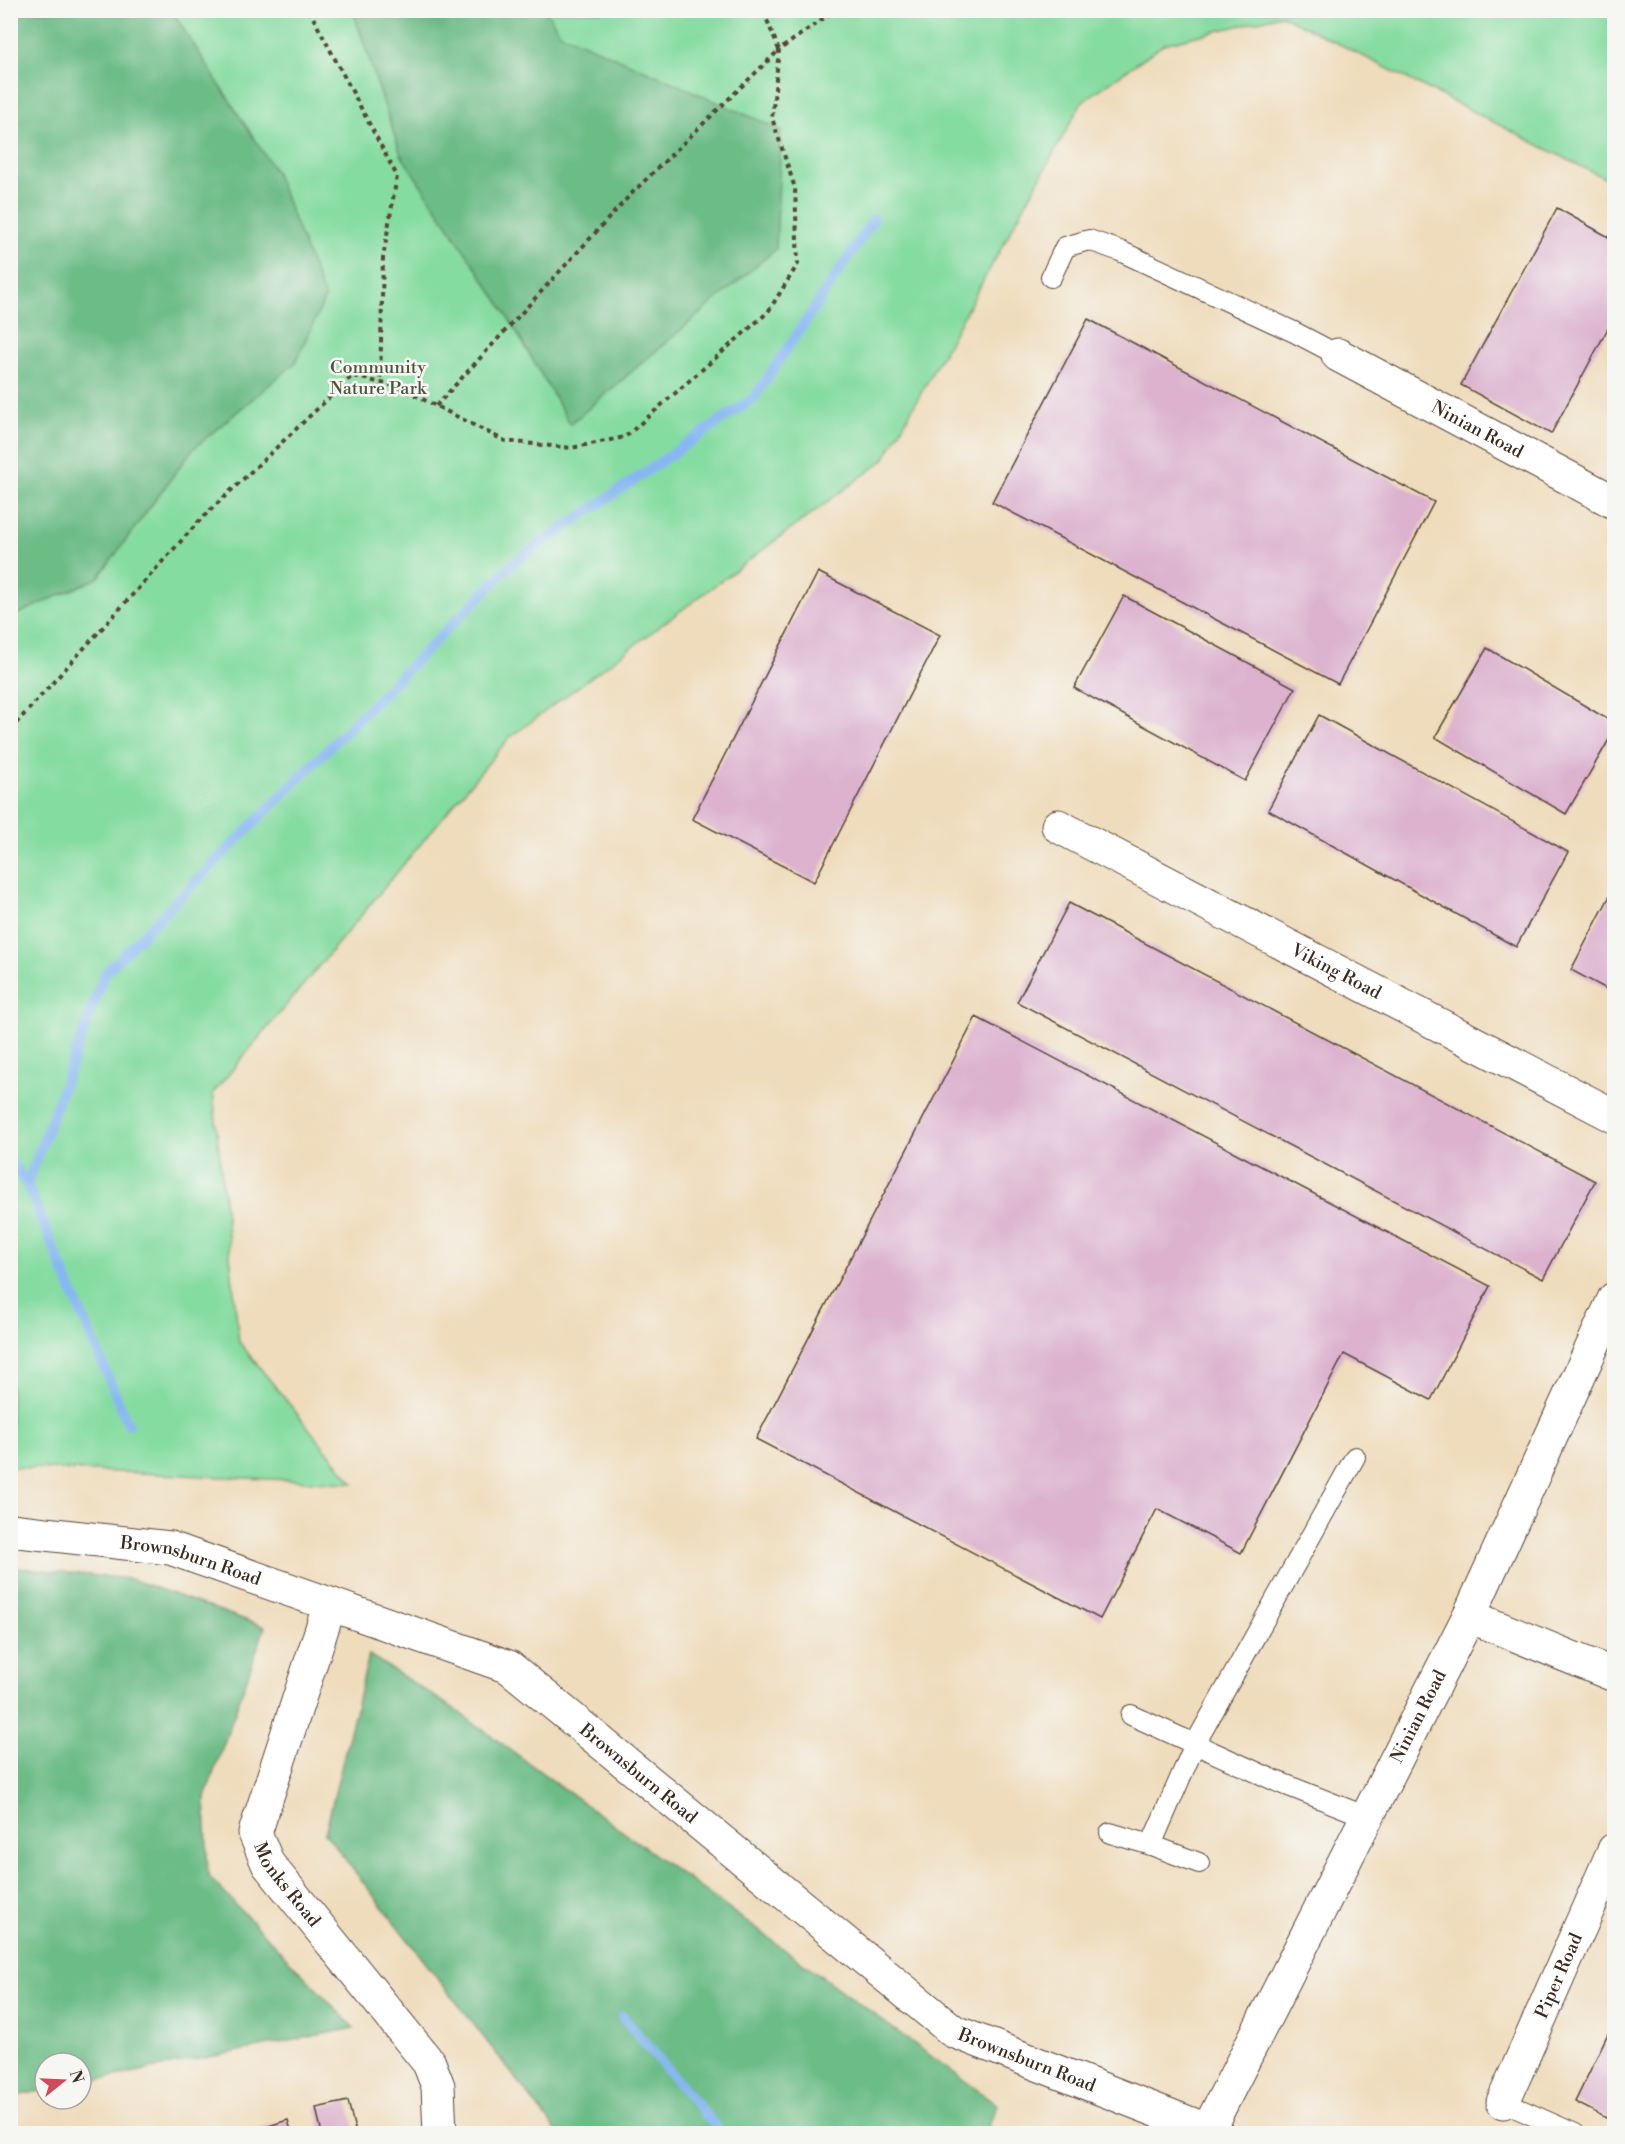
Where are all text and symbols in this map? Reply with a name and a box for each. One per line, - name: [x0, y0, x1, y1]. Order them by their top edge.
- park label: Community Nature Park: [330, 356, 428, 400]
- street label: Ninian Road: [1427, 395, 1528, 464]
- street label: Viking Road: [1286, 938, 1386, 1005]
- street label: Brownsburn Road: [118, 1531, 265, 1591]
- street label: Ninian Road: [1385, 1665, 1452, 1767]
- street label: Brownsburn Road: [574, 1718, 703, 1829]
- street label: Monks Road: [249, 1839, 326, 1932]
- street label: Piper Road: [1530, 1929, 1588, 2022]
- street label: Brownsburn Road: [954, 2022, 1100, 2097]
- north arrow: [33, 2051, 93, 2111]
- text: N: [65, 2068, 88, 2086]

